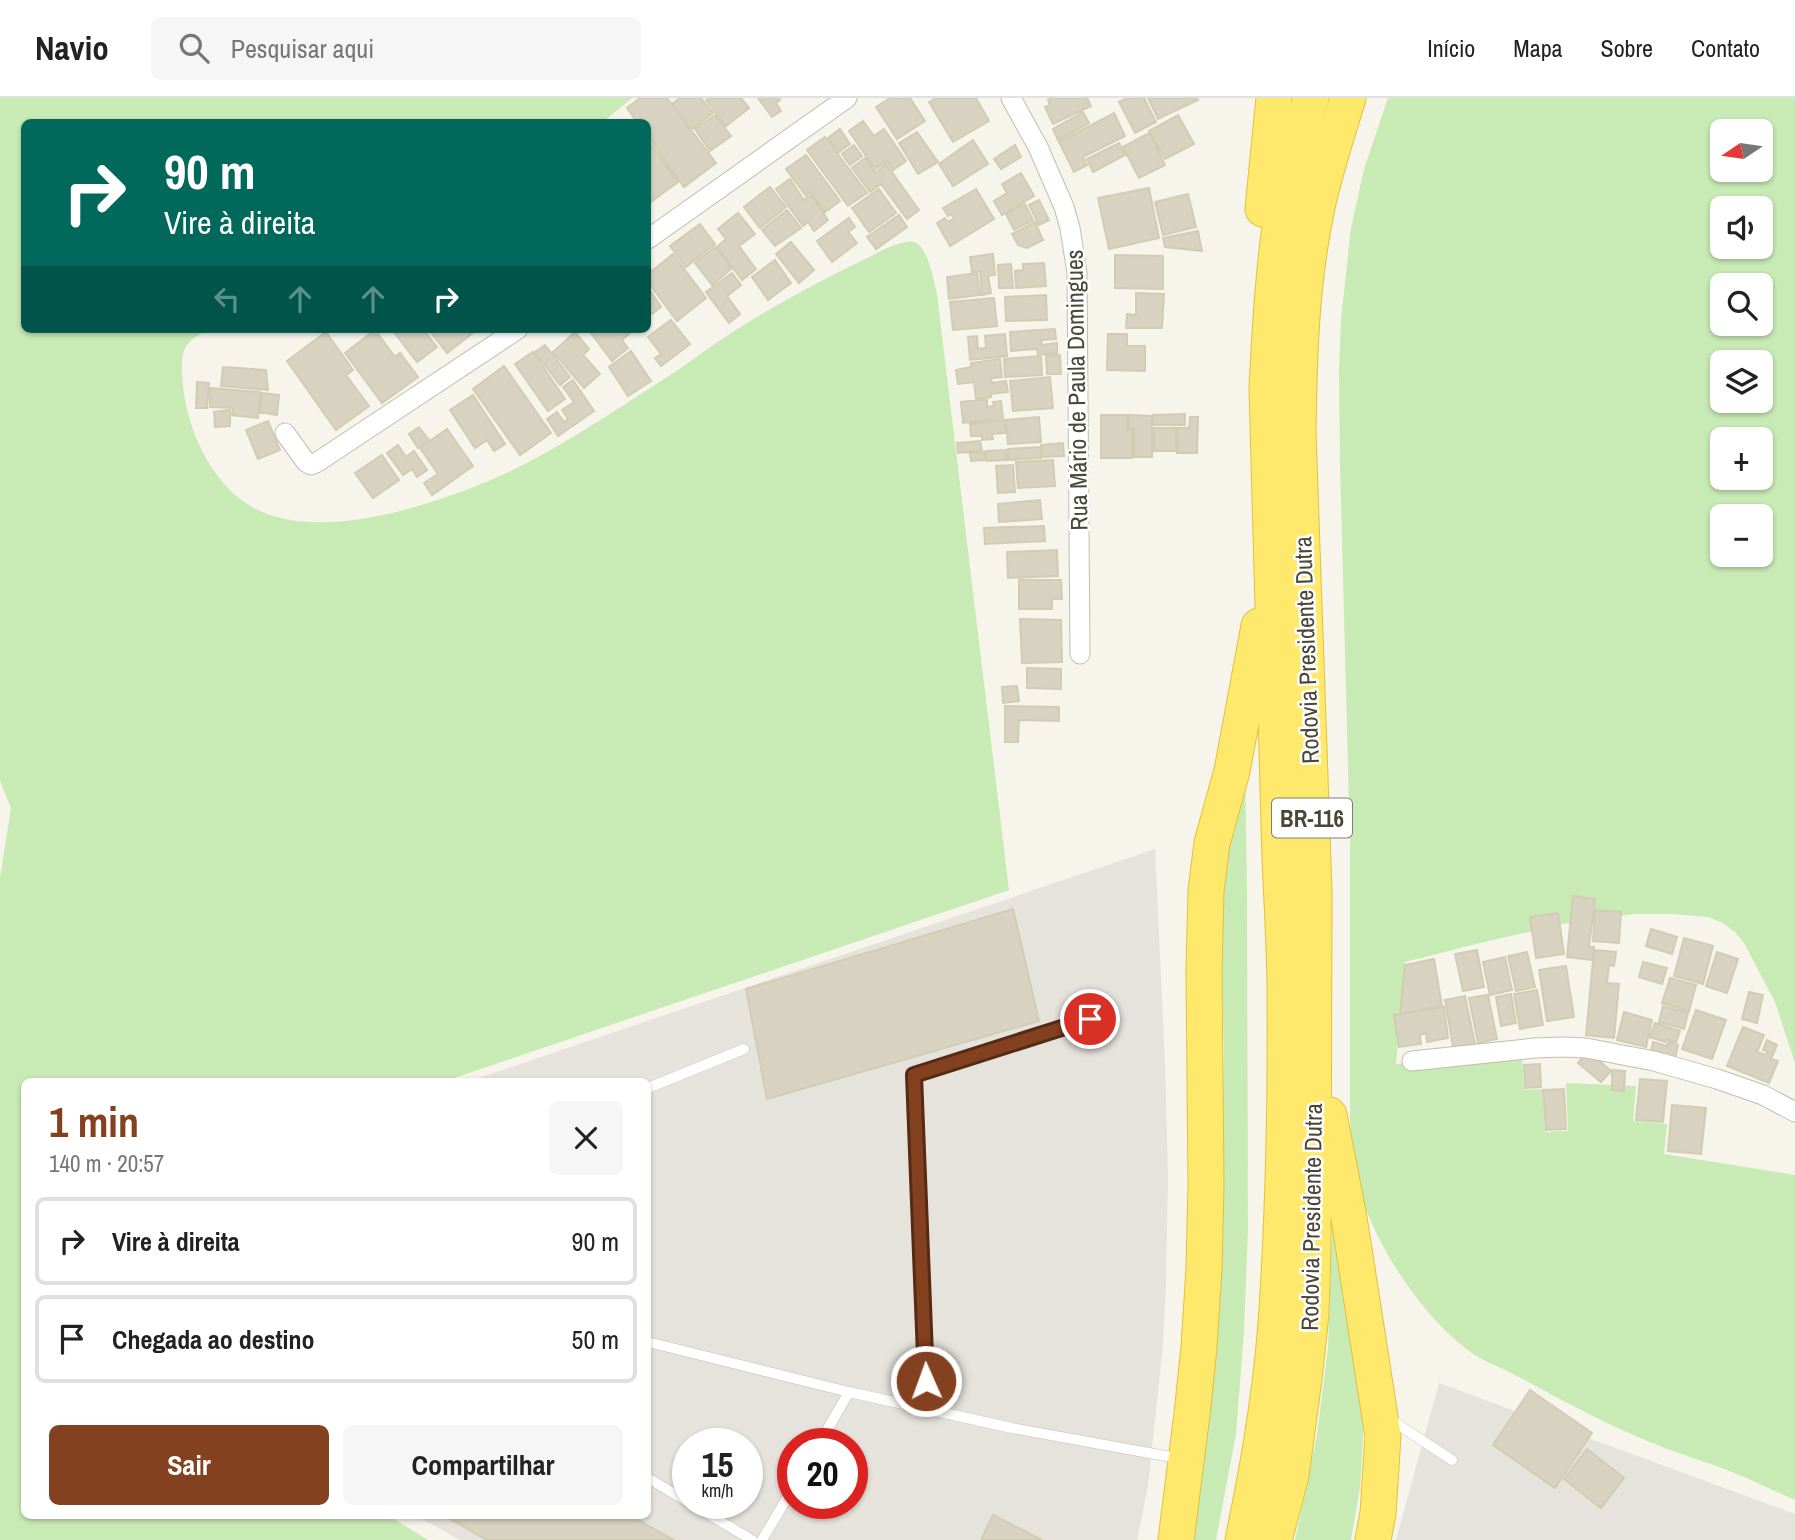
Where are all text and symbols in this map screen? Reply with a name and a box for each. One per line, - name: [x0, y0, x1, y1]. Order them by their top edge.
- search box: [151, 17, 641, 80]
- text: Navio: [35, 26, 109, 70]
- icon: search: [175, 29, 213, 67]
- text: Pesquisar aqui: [231, 31, 374, 66]
- text: Início: [1427, 32, 1475, 64]
- text: Mapa: [1513, 32, 1563, 64]
- text: Sobre: [1601, 32, 1653, 64]
- text: Contato: [1691, 32, 1760, 64]
- north arrow: [1710, 119, 1773, 182]
- map controls: [1710, 119, 1773, 567]
- text: 90 m: [164, 138, 256, 204]
- icon: right: [49, 147, 140, 238]
- button: sound: [1710, 196, 1773, 259]
- text: Vire à direita: [164, 201, 315, 244]
- street label: Rua Mário de Paula Domingues: [1058, 249, 1094, 531]
- button: search: [1710, 273, 1773, 336]
- icon: left: [208, 280, 246, 318]
- icon: ahead: [281, 280, 319, 318]
- icon: ahead: [354, 280, 392, 318]
- icon: right: [427, 280, 465, 318]
- button: layers: [1710, 350, 1773, 413]
- button: +: [1710, 427, 1773, 490]
- button: −: [1710, 504, 1773, 567]
- street label: Rodovia Presidente Dutra: [1286, 536, 1326, 764]
- road number: BR-116: [1272, 798, 1352, 838]
- pin: [1060, 989, 1120, 1049]
- icon: arrive: [1071, 1000, 1109, 1038]
- text: 1 min: [49, 1094, 139, 1150]
- button: close: [549, 1101, 623, 1175]
- street label: Rodovia Presidente Dutra: [1293, 1103, 1329, 1331]
- text: 140 m · 20:57: [49, 1148, 164, 1179]
- icon: right: [53, 1222, 91, 1260]
- text: Vire à direita: [112, 1224, 240, 1259]
- text: 90 m: [572, 1224, 619, 1259]
- icon: arrive: [53, 1320, 91, 1358]
- text: Chegada ao destino: [112, 1322, 315, 1357]
- text: 50 m: [572, 1322, 619, 1357]
- position arrow: [889, 1344, 963, 1418]
- button: Sair: [49, 1425, 329, 1505]
- button: Compartilhar: [343, 1425, 623, 1505]
- speed limit sign: 20: [777, 1428, 868, 1519]
- text: 15: [702, 1441, 733, 1488]
- text: km/h: [702, 1478, 734, 1503]

